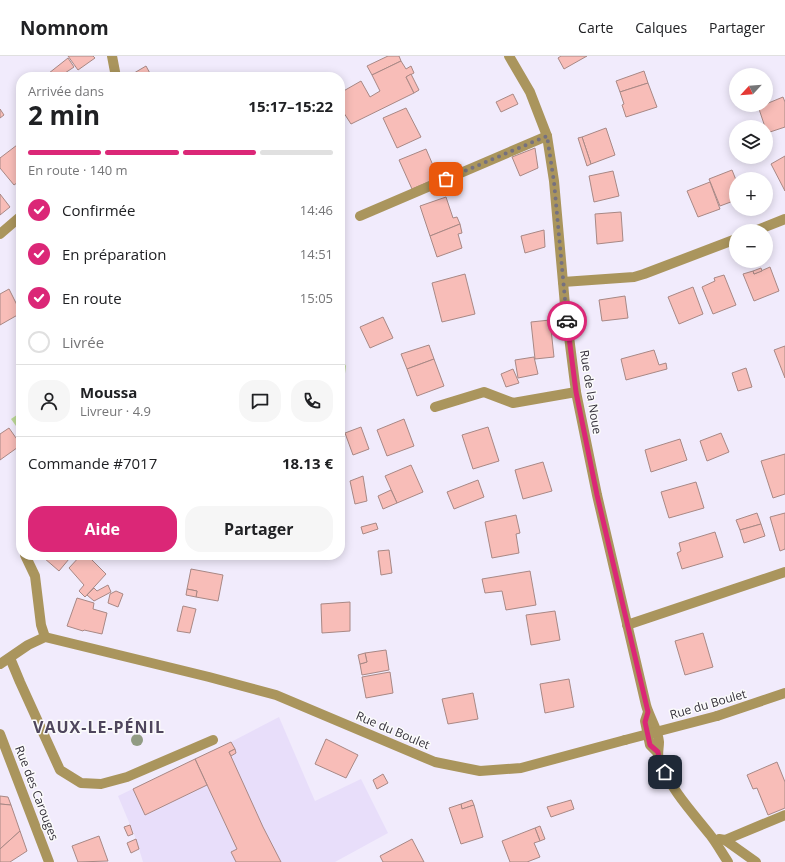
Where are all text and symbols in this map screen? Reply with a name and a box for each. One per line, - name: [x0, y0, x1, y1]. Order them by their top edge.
- text: Nomnom: [20, 15, 109, 41]
- text: Carte: [578, 18, 613, 37]
- text: Calques: [635, 18, 687, 37]
- text: Partager: [709, 18, 765, 37]
- north arrow: [729, 68, 773, 112]
- map controls: [729, 68, 773, 268]
- text: Arrivée dans: [28, 82, 104, 100]
- text: 15:17–15:22: [248, 96, 333, 116]
- text: 2 min: [28, 97, 100, 133]
- button: layers: [729, 120, 773, 164]
- text: En route · 140 m: [28, 161, 128, 179]
- pin: [429, 162, 463, 196]
- icon: bag: [435, 168, 457, 190]
- button: +: [729, 172, 773, 216]
- icon: check: [28, 199, 50, 221]
- text: Confirmée: [62, 200, 135, 220]
- text: 14:46: [300, 201, 333, 219]
- button: −: [729, 224, 773, 268]
- icon: check: [28, 243, 50, 265]
- text: En préparation: [62, 244, 167, 264]
- text: 14:51: [300, 245, 333, 263]
- icon: check: [28, 287, 50, 309]
- text: En route: [62, 288, 122, 308]
- text: 15:05: [300, 289, 333, 307]
- courier: [547, 301, 587, 341]
- icon: car: [556, 310, 578, 332]
- text: Livrée: [62, 332, 104, 352]
- street label: Rue de la Noue: [576, 349, 606, 436]
- button: person: [28, 380, 70, 422]
- button: chat: [239, 380, 281, 422]
- button: phone: [291, 380, 333, 422]
- text: Moussa: [80, 382, 137, 402]
- text: Livreur · 4.9: [80, 402, 151, 420]
- text: Commande #7017: [28, 453, 157, 473]
- text: 18.13 €: [282, 453, 333, 473]
- button: Aide: [28, 506, 177, 552]
- button: Partager: [185, 506, 333, 552]
- street label: Rue du Boulet: [668, 685, 748, 723]
- street label: Rue du Boulet: [353, 707, 433, 753]
- district label: VAUX-LE-PÉNIL: [33, 716, 165, 738]
- street label: Rue des Carouges: [11, 743, 63, 843]
- pin: [648, 755, 682, 789]
- icon: home: [654, 761, 676, 783]

